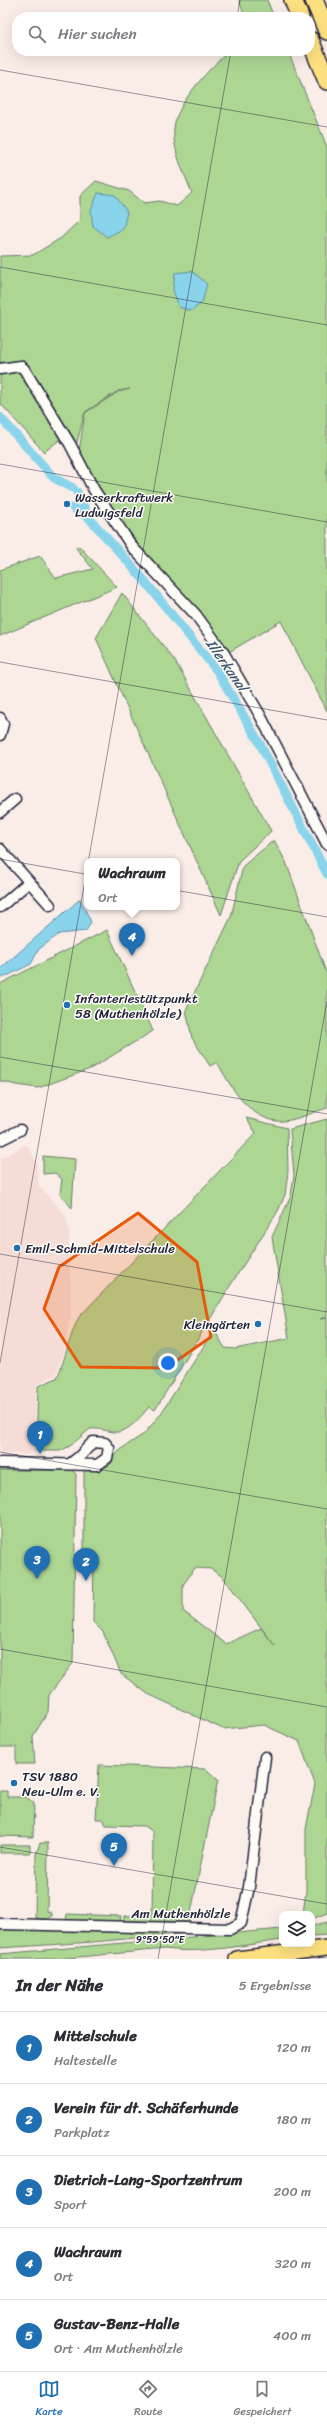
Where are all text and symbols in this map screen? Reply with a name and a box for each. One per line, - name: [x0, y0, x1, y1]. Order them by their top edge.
- search box: [12, 12, 315, 56]
- text: Hier suchen: [58, 21, 137, 47]
- icon: search: [26, 23, 48, 45]
- place label: Wasserkraftwerk Ludwigsfeld: [75, 486, 173, 524]
- marker: Wasserkraftwerk Ludwigsfeld: [62, 499, 72, 509]
- water label: Illerkanal: [199, 633, 256, 699]
- popup: [84, 858, 180, 910]
- text: Wachraum: [98, 860, 166, 886]
- text: Ort: [98, 886, 118, 909]
- pin: 4: [119, 923, 145, 956]
- place label: Infanteriestützpunkt 58 (Muthenhölzle): [74, 987, 198, 1025]
- marker: Infanteriestützpunkt 58 (Muthenhölzle): [62, 1000, 72, 1010]
- place label: Emil-Schmid-Mittelschule: [25, 1237, 175, 1260]
- marker: Emil-Schmid-Mittelschule: [12, 1243, 22, 1253]
- place label: Kleingärten: [184, 1313, 250, 1336]
- marker: Kleingärten: [253, 1319, 263, 1329]
- your location: [158, 1353, 178, 1373]
- pin: 1: [27, 1421, 53, 1454]
- pin: 3: [24, 1546, 50, 1579]
- pin: 2: [73, 1548, 99, 1581]
- place label: TSV 1880 Neu-Ulm e. V.: [22, 1765, 100, 1803]
- marker: TSV 1880 Neu-Ulm e. V.: [9, 1778, 19, 1788]
- pin: 5: [101, 1833, 127, 1866]
- street label: Am Muthenhölzle: [130, 1902, 231, 1925]
- map controls: [279, 1911, 315, 1947]
- button: layers: [279, 1911, 315, 1947]
- text: 9°59'50"E: [136, 1931, 186, 1949]
- text: In der Nähe: [16, 1970, 103, 2000]
- text: 5 Ergebnisse: [239, 1974, 311, 1997]
- text: Mittelschule: [54, 2023, 137, 2049]
- text: 1: [26, 2036, 32, 2059]
- text: 120 m: [276, 2036, 311, 2059]
- text: Haltestelle: [54, 2049, 117, 2072]
- text: Verein für dt. Schäferhunde: [54, 2095, 238, 2121]
- text: 2: [25, 2108, 33, 2131]
- text: 180 m: [276, 2108, 311, 2131]
- text: Parkplatz: [54, 2121, 110, 2144]
- text: Dietrich-Lang-Sportzentrum: [54, 2167, 242, 2193]
- text: 3: [25, 2180, 33, 2203]
- text: 200 m: [274, 2180, 311, 2203]
- text: Sport: [54, 2193, 86, 2216]
- text: Wachraum: [54, 2239, 122, 2265]
- text: 4: [25, 2252, 33, 2275]
- text: 320 m: [275, 2252, 311, 2275]
- text: Ort: [54, 2265, 73, 2288]
- text: Gustav-Benz-Halle: [54, 2311, 180, 2337]
- text: 5: [25, 2324, 33, 2347]
- text: 400 m: [273, 2324, 311, 2347]
- text: Ort · Am Muthenhölzle: [54, 2337, 183, 2360]
- tab: Karte: [36, 2378, 63, 2421]
- tab: Route: [134, 2378, 162, 2421]
- tab: Gespeichert: [233, 2378, 291, 2421]

